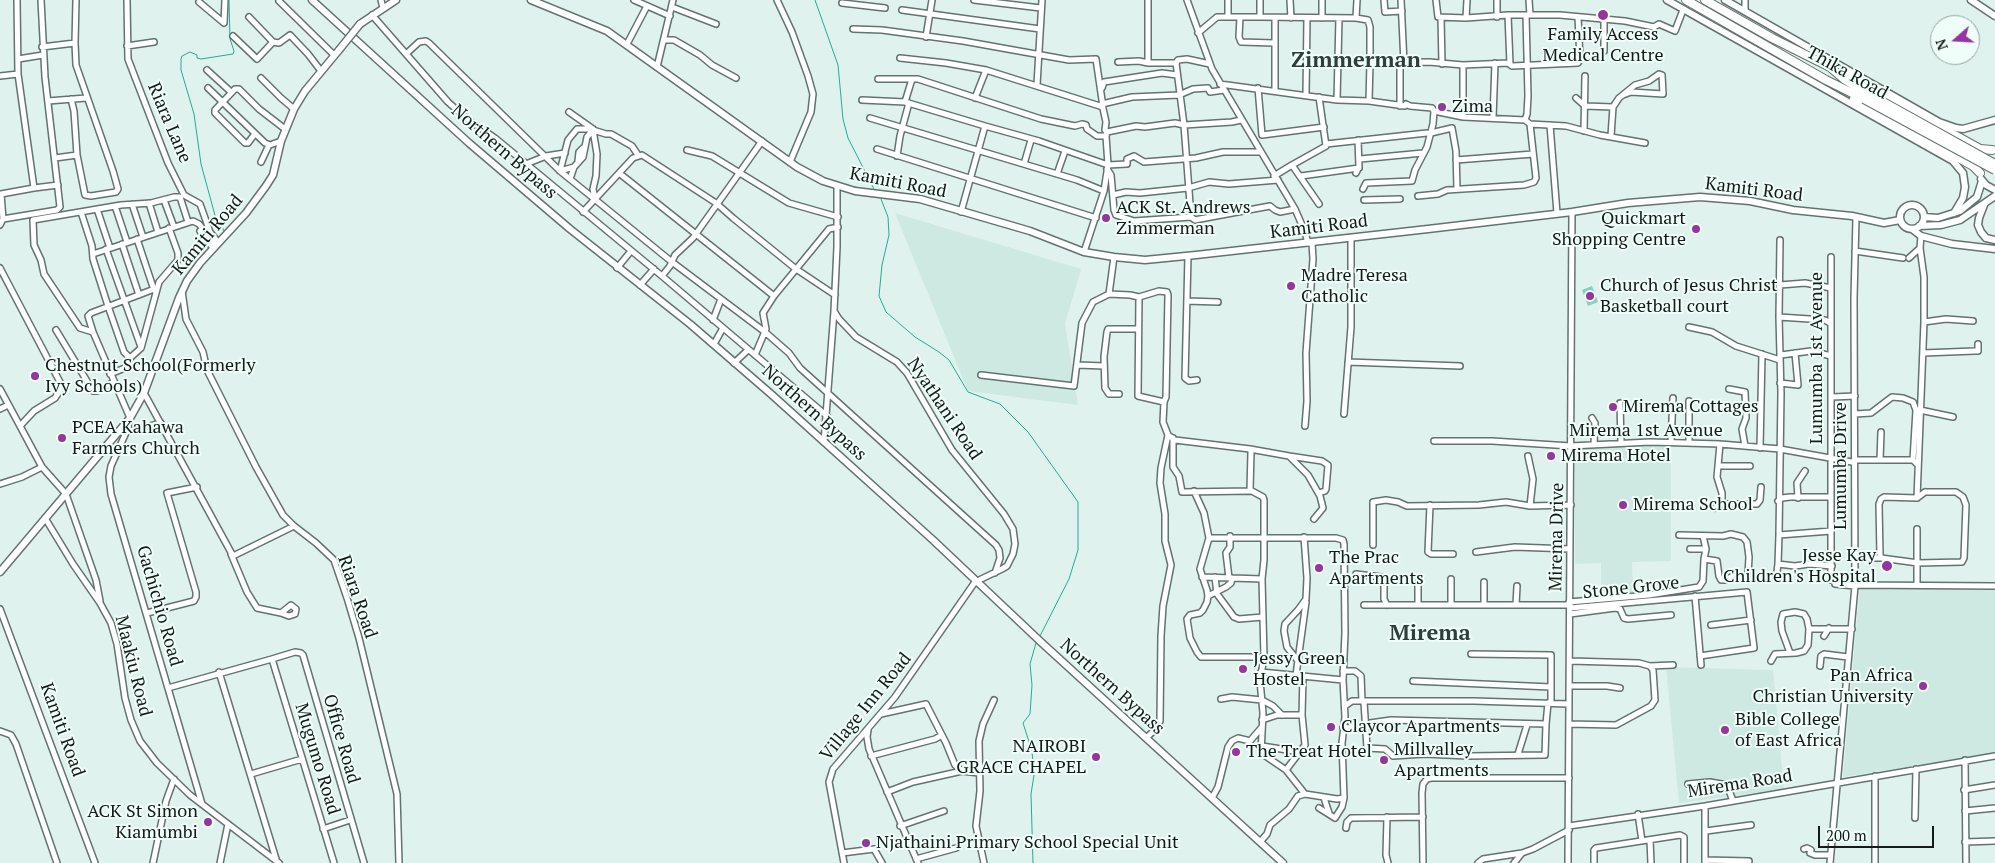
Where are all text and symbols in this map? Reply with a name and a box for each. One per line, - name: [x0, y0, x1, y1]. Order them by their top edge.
- marker: Family Access Medical Centre: [1596, 8, 1610, 22]
- north arrow: [1930, 15, 1980, 65]
- place label: Family Access Medical Centre: [1543, 24, 1663, 66]
- text: N: [1931, 37, 1952, 53]
- street label: Thika Road: [1802, 42, 1892, 104]
- district label: Zimmerman: [1291, 48, 1421, 74]
- street label: Riara Lane: [142, 80, 196, 166]
- place label: Zima: [1452, 96, 1493, 118]
- street label: Northern Bypass: [447, 100, 561, 204]
- marker: Zima: [1436, 101, 1448, 113]
- street label: Kamiti Road: [848, 163, 948, 203]
- street label: Kamiti Road: [1704, 173, 1804, 207]
- street label: Kamiti Road: [168, 190, 248, 280]
- place label: ACK St. Andrews Zimmerman: [1116, 197, 1250, 240]
- place label: Quickmart Shopping Centre: [1552, 208, 1686, 250]
- street label: Kamiti Road: [1269, 210, 1369, 244]
- marker: ACK St. Andrews Zimmerman: [1100, 212, 1112, 224]
- marker: Quickmart Shopping Centre: [1690, 223, 1702, 235]
- place label: Madre Teresa Catholic: [1301, 265, 1408, 308]
- street label: Lumumba 1st Avenue: [1806, 272, 1828, 444]
- place label: Church of Jesus Christ Basketball court: [1600, 275, 1778, 318]
- marker: Madre Teresa Catholic: [1285, 280, 1297, 292]
- marker: Church of Jesus Christ Basketball court: [1584, 290, 1596, 302]
- street label: Nyathani Road: [902, 354, 986, 464]
- place label: Chestnut School(Formerly Ivy Schools): [45, 355, 256, 398]
- street label: Northern Bypass: [757, 360, 871, 466]
- marker: Chestnut School(Formerly Ivy Schools): [29, 370, 41, 382]
- place label: Mirema Cottages: [1623, 396, 1759, 418]
- marker: Mirema Cottages: [1607, 401, 1619, 413]
- street label: Lumumba Drive: [1830, 402, 1852, 530]
- place label: PCEA Kahawa Farmers Church: [72, 417, 200, 459]
- street label: Mirema 1st Avenue: [1569, 420, 1723, 442]
- marker: PCEA Kahawa Farmers Church: [56, 432, 68, 444]
- place label: Mirema Hotel: [1561, 445, 1671, 467]
- marker: Mirema Hotel: [1545, 450, 1557, 462]
- street label: Mirema Drive: [1545, 482, 1569, 592]
- place label: Mirema School: [1633, 494, 1753, 516]
- marker: Mirema School: [1617, 499, 1629, 511]
- street label: Gachichio Road: [131, 543, 187, 669]
- place label: Jesse Kay Children's Hospital: [1723, 545, 1876, 588]
- place label: The Prac Apartments: [1329, 547, 1424, 590]
- street label: Riara Road: [333, 553, 381, 641]
- marker: Jesse Kay Children's Hospital: [1880, 559, 1894, 573]
- marker: The Prac Apartments: [1313, 562, 1325, 574]
- street label: Stone Grove: [1582, 572, 1680, 604]
- street label: Maakiu Road: [110, 613, 156, 719]
- district label: Mirema: [1389, 621, 1471, 647]
- street label: Northern Bypass: [1055, 634, 1169, 740]
- place label: Jessy Green Hostel: [1253, 648, 1345, 691]
- street label: Village Inn Road: [816, 649, 916, 765]
- marker: Jessy Green Hostel: [1237, 663, 1249, 675]
- place label: Pan Africa Christian University: [1753, 665, 1913, 708]
- street label: Kamiti Road: [35, 680, 89, 780]
- marker: Pan Africa Christian University: [1917, 680, 1929, 692]
- street label: Office Road: [318, 692, 364, 786]
- street label: Mugumo Road: [290, 700, 344, 818]
- place label: Bible College of East Africa: [1735, 709, 1842, 752]
- place label: Claycor Apartments: [1341, 716, 1500, 738]
- marker: Claycor Apartments: [1325, 721, 1337, 733]
- marker: Bible College of East Africa: [1719, 724, 1731, 736]
- place label: NAIROBI GRACE CHAPEL: [956, 736, 1086, 779]
- place label: Millvalley Apartments: [1394, 739, 1489, 782]
- place label: The Treat Hotel: [1246, 741, 1372, 763]
- marker: The Treat Hotel: [1230, 746, 1242, 758]
- marker: NAIROBI GRACE CHAPEL: [1090, 751, 1102, 763]
- marker: Millvalley Apartments: [1378, 754, 1390, 766]
- street label: Mirema Road: [1686, 765, 1794, 803]
- place label: ACK St Simon Kiamumbi: [87, 801, 198, 844]
- marker: ACK St Simon Kiamumbi: [202, 816, 214, 828]
- scale bar: [1820, 816, 1936, 848]
- text: 200 m: [1826, 825, 1867, 845]
- place label: Njathaini Primary School Special Unit: [876, 832, 1179, 854]
- marker: Njathaini Primary School Special Unit: [860, 837, 872, 849]

